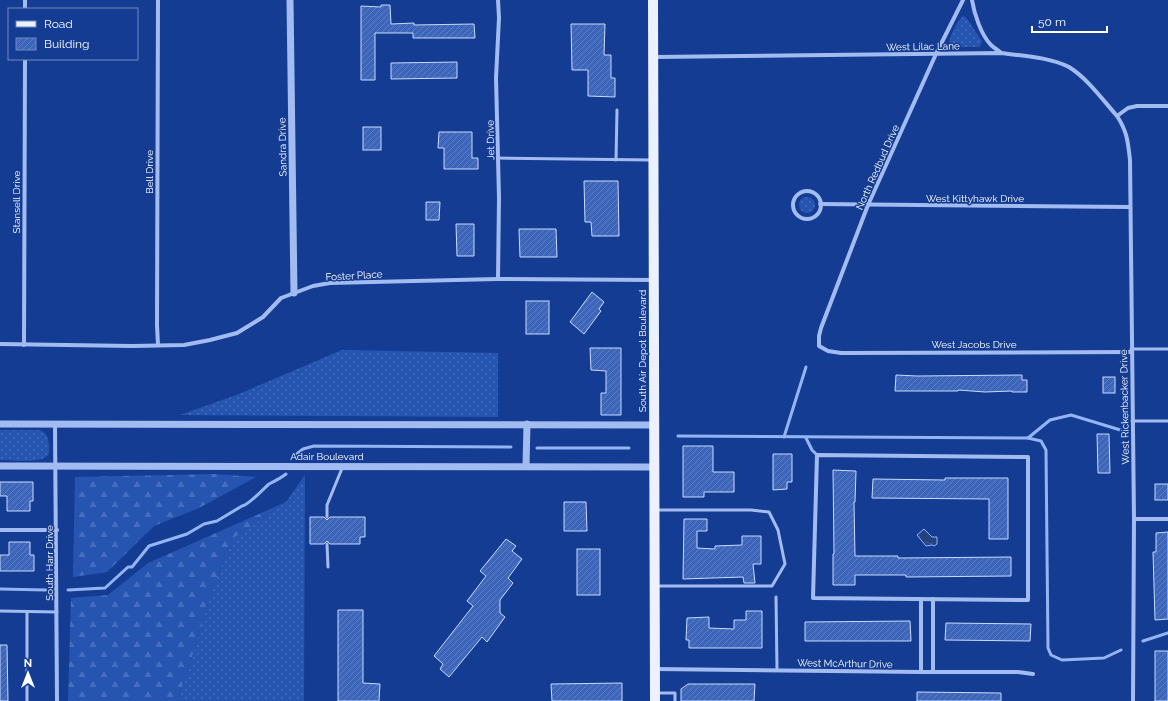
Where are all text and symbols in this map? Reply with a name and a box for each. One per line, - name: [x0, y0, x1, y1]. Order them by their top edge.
- legend: [8, 8, 138, 60]
- scale bar: [1032, 8, 1107, 34]
- text: 50 m: [1038, 15, 1066, 29]
- text: Road: [44, 17, 73, 31]
- text: Building: [44, 37, 90, 51]
- street label: West Lilac Lane: [886, 40, 960, 53]
- street label: Sandra Drive: [276, 117, 289, 177]
- street label: Jet Drive: [485, 120, 496, 160]
- street label: North Redbud Drive: [854, 123, 901, 211]
- street label: Bell Drive: [144, 150, 155, 194]
- street label: Stansell Drive: [11, 170, 22, 233]
- street label: West Kittyhawk Drive: [926, 193, 1024, 204]
- street label: Foster Place: [325, 269, 383, 282]
- street label: South Air Depot Boulevard: [637, 290, 648, 412]
- street label: West Jacobs Drive: [931, 339, 1017, 350]
- street label: West Rickenbacker Drive: [1118, 349, 1131, 465]
- street label: Adair Boulevard: [290, 451, 364, 462]
- street label: South Harr Drive: [44, 525, 55, 601]
- north arrow: [8, 653, 48, 693]
- text: N: [24, 657, 32, 670]
- street label: West McArthur Drive: [797, 657, 893, 670]

